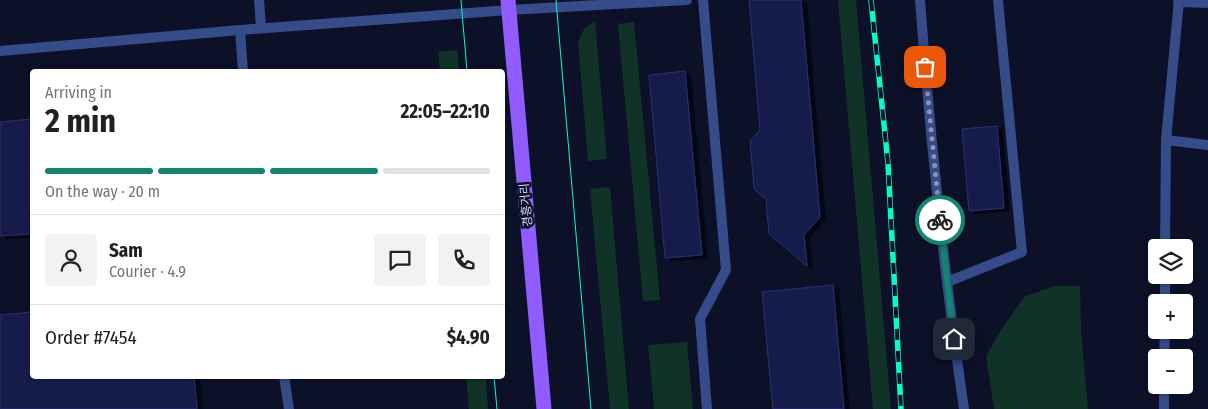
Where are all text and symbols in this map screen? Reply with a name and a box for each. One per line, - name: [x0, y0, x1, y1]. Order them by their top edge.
- pin: [904, 46, 946, 88]
- icon: bag: [911, 53, 939, 81]
- text: Arriving in: [45, 83, 112, 102]
- text: 22:05–22:10: [401, 100, 490, 123]
- text: 2 min: [45, 102, 116, 140]
- text: On the way · 20 m: [45, 182, 160, 201]
- street label: 경흥거리: [517, 182, 535, 228]
- courier: [915, 195, 965, 245]
- icon: bike: [926, 206, 954, 234]
- button: person: [45, 234, 97, 286]
- button: chat: [374, 234, 426, 286]
- button: phone: [438, 234, 490, 286]
- text: Sam: [109, 239, 143, 262]
- map controls: [1148, 239, 1193, 394]
- button: layers: [1148, 239, 1193, 284]
- text: Courier · 4.9: [109, 262, 186, 281]
- button: +: [1148, 294, 1193, 339]
- pin: [933, 318, 975, 360]
- icon: home: [940, 325, 968, 353]
- text: Order #7454: [45, 326, 137, 349]
- text: $4.90: [447, 326, 490, 349]
- button: −: [1148, 349, 1193, 394]

